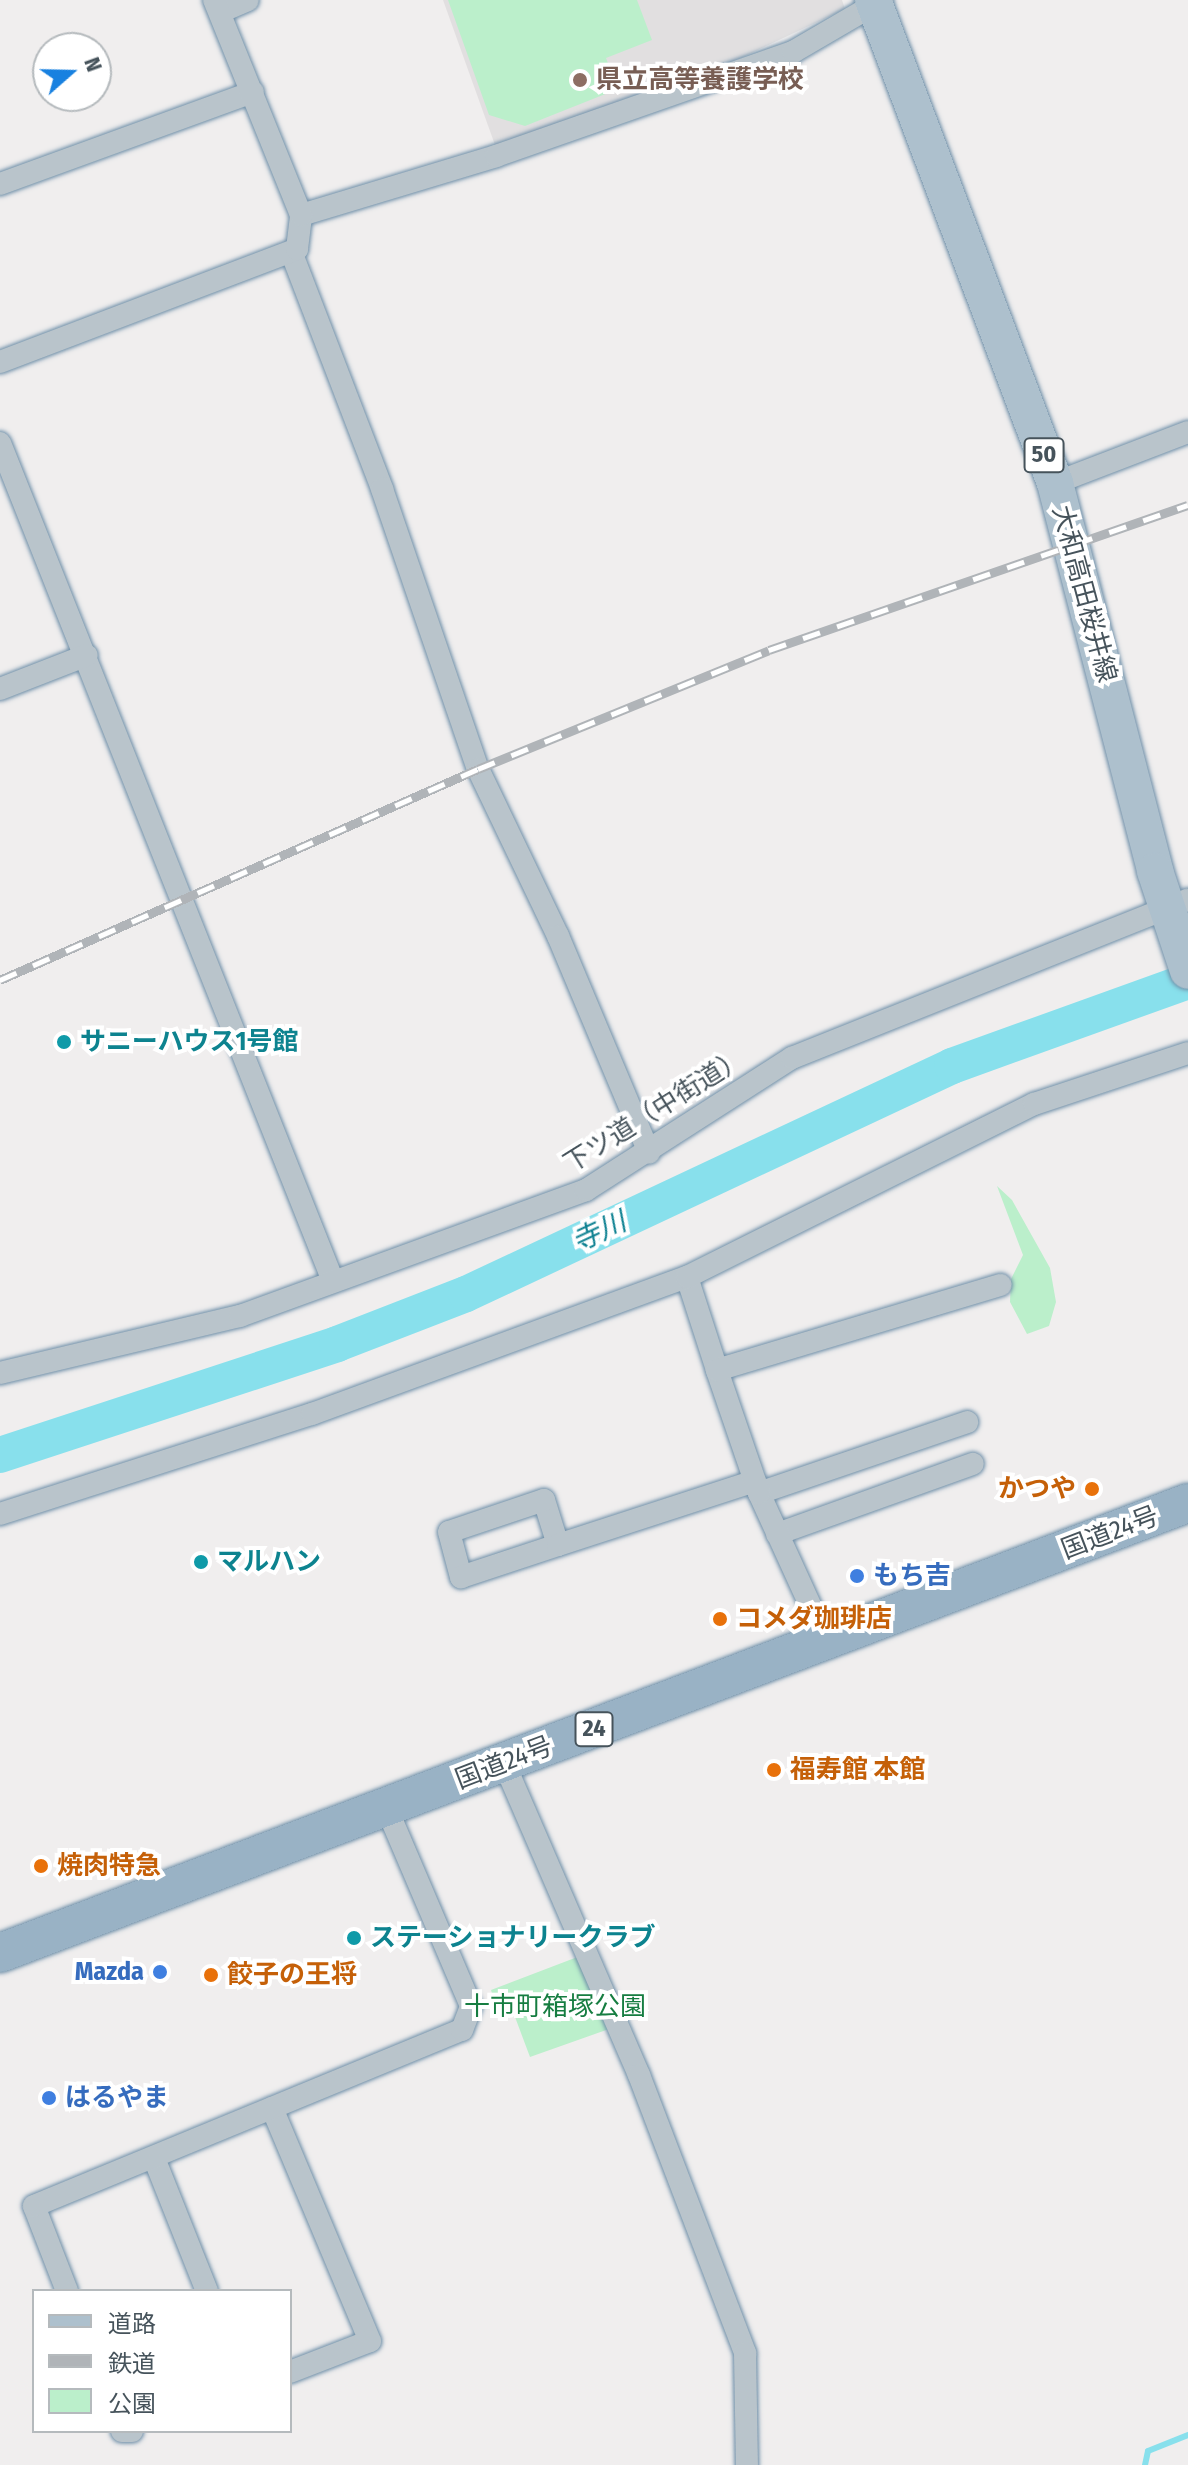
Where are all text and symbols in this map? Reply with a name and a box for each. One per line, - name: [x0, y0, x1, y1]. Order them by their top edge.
- north arrow: [32, 32, 112, 112]
- text: N: [78, 53, 108, 75]
- place label: 県立高等養護学校: [596, 64, 804, 96]
- marker: 県立高等養護学校: [571, 71, 589, 89]
- road number: 50: [1022, 435, 1066, 475]
- street label: 大和高田桜井線: [1045, 502, 1123, 686]
- place label: サニーハウス1号館: [80, 1026, 299, 1058]
- marker: サニーハウス1号館: [55, 1033, 73, 1051]
- street label: 下ツ道（中街道）: [559, 1043, 751, 1179]
- water label: 寺川: [567, 1205, 631, 1259]
- place label: かつや: [998, 1473, 1076, 1505]
- marker: かつや: [1083, 1480, 1101, 1498]
- street label: 国道24号: [1057, 1500, 1163, 1566]
- place label: マルハン: [217, 1546, 321, 1578]
- marker: マルハン: [192, 1553, 210, 1571]
- place label: もち吉: [873, 1560, 951, 1592]
- marker: もち吉: [848, 1567, 866, 1585]
- place label: コメダ珈琲店: [736, 1603, 892, 1635]
- marker: コメダ珈琲店: [711, 1610, 729, 1628]
- road number: 24: [574, 1709, 614, 1749]
- street label: 国道24号: [451, 1730, 557, 1796]
- place label: 福寿館 本館: [790, 1754, 925, 1786]
- marker: 福寿館 本館: [765, 1761, 783, 1779]
- place label: 焼肉特急: [57, 1850, 161, 1882]
- marker: 焼肉特急: [32, 1857, 50, 1875]
- place label: ステーショナリークラブ: [370, 1922, 656, 1954]
- marker: ステーショナリークラブ: [345, 1929, 363, 1947]
- place label: Mazda: [75, 1956, 144, 1988]
- place label: 餃子の王将: [227, 1959, 357, 1991]
- marker: Mazda: [151, 1963, 169, 1981]
- marker: 餃子の王将: [202, 1966, 220, 1984]
- park label: 十市町箱塚公園: [464, 1991, 646, 2023]
- place label: はるやま: [65, 2082, 169, 2114]
- marker: はるやま: [40, 2089, 58, 2107]
- legend: [32, 2289, 292, 2433]
- text: 道路: [108, 2310, 156, 2338]
- text: 鉄道: [108, 2350, 156, 2378]
- text: 公園: [108, 2390, 156, 2418]

